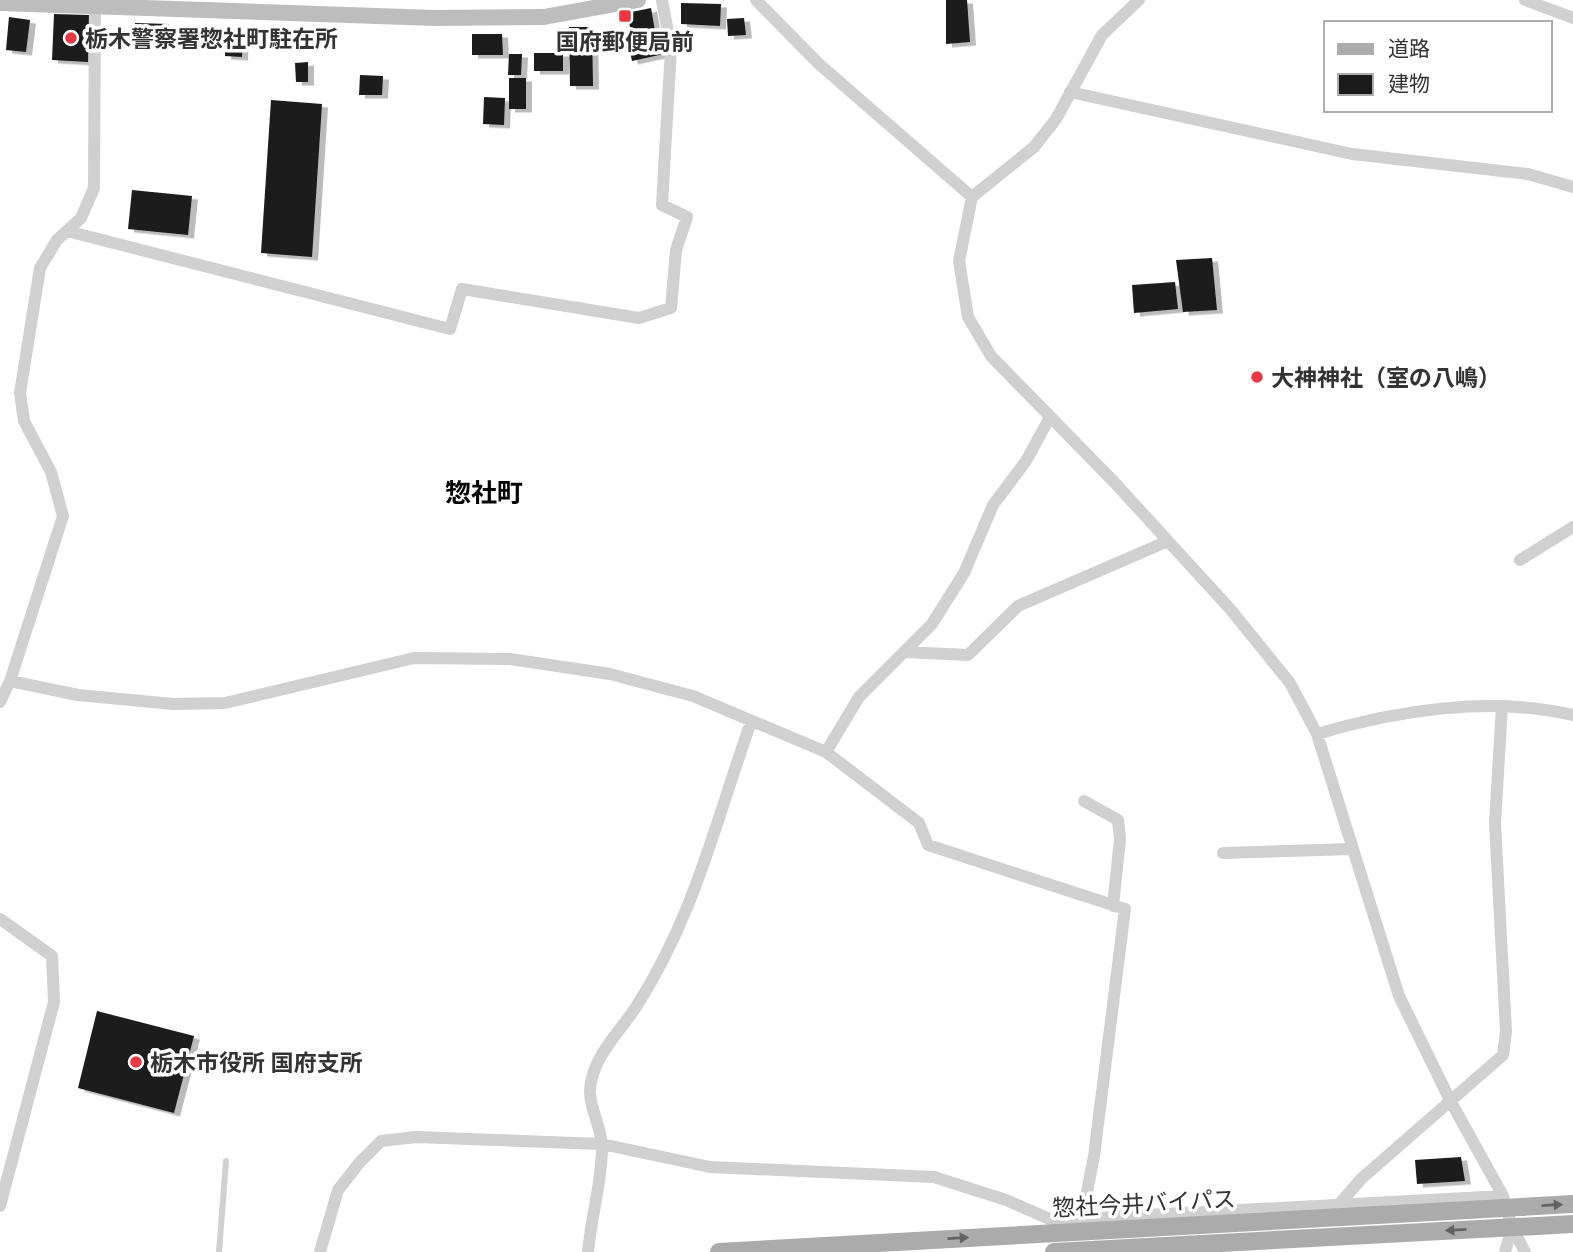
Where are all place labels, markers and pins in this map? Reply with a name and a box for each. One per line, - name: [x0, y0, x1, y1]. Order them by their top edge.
- marker: 国府郵便局前: [617, 8, 633, 24]
- place label: 栃木警察署惣社町駐在所: [85, 24, 338, 53]
- place label: 国府郵便局前: [556, 27, 694, 56]
- marker: 栃木警察署惣社町駐在所: [63, 30, 79, 46]
- place label: 大神神社（室の八嶋）: [1271, 363, 1501, 392]
- marker: 大神神社（室の八嶋）: [1249, 369, 1265, 385]
- place label: 栃木市役所 国府支所: [150, 1048, 363, 1077]
- marker: 栃木市役所 国府支所: [128, 1054, 144, 1070]

